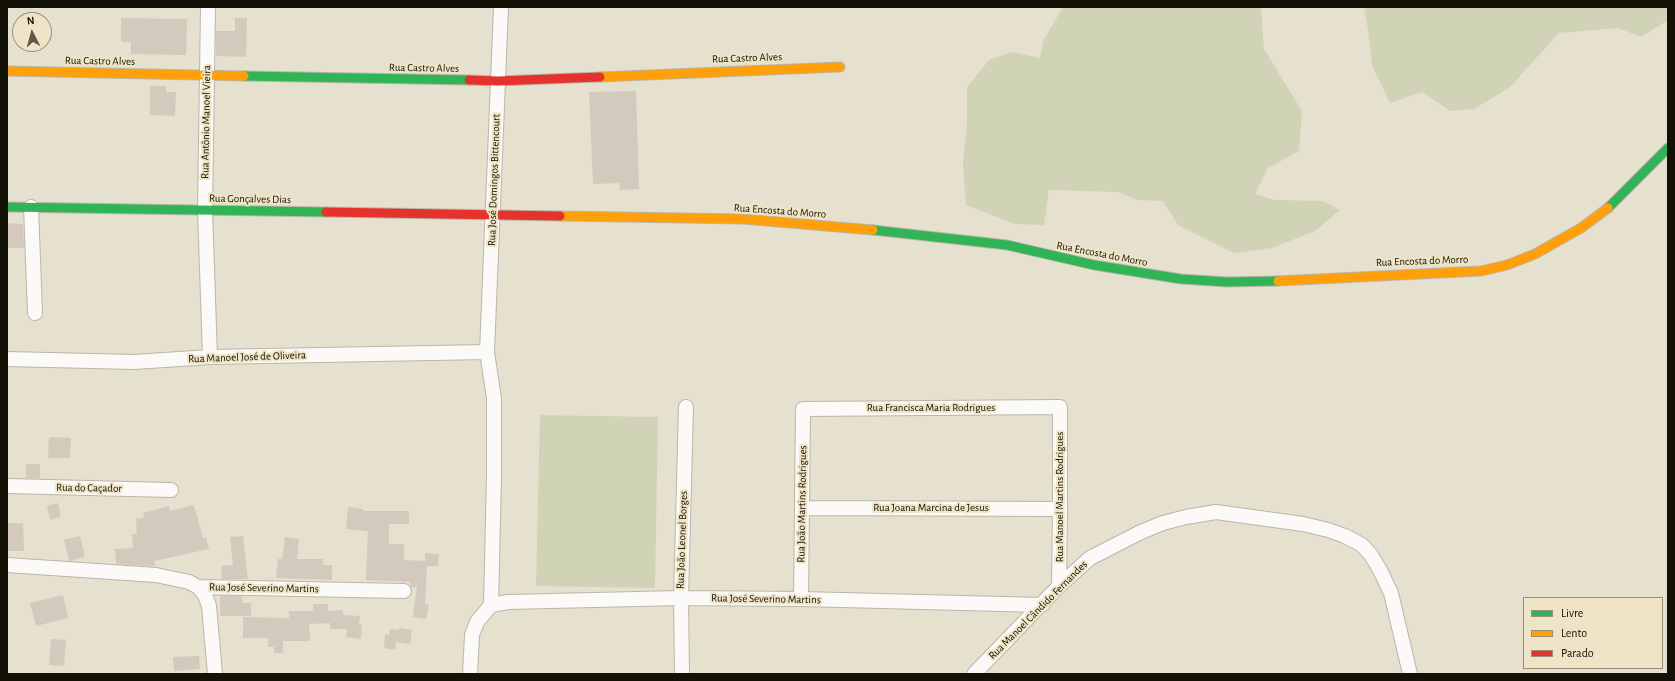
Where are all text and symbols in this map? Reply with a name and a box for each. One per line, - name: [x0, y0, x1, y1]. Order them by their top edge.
- north arrow: [12, 12, 52, 52]
- text: N: [26, 15, 35, 26]
- street label: Rua Castro Alves: [712, 50, 782, 66]
- street label: Rua Castro Alves: [65, 54, 135, 68]
- street label: Rua Castro Alves: [389, 61, 459, 75]
- street label: Rua Antônio Manoel Vieira: [198, 65, 214, 179]
- street label: Rua José Domingos Bittencourt: [485, 114, 503, 246]
- street label: Rua Gonçalves Dias: [209, 192, 291, 206]
- street label: Rua Encosta do Morro: [733, 201, 827, 221]
- street label: Rua Encosta do Morro: [1055, 239, 1149, 269]
- street label: Rua Encosta do Morro: [1376, 253, 1468, 269]
- street label: Rua Manoel José de Oliveira: [188, 348, 306, 366]
- street label: Rua Francisca Maria Rodrigues: [867, 401, 995, 415]
- street label: Rua Manoel Martins Rodrigues: [1053, 432, 1067, 562]
- street label: Rua João Martins Rodrigues: [794, 445, 810, 563]
- street label: Rua do Caçador: [56, 481, 122, 495]
- street label: Rua João Leonel Borges: [674, 491, 690, 589]
- street label: Rua Joana Marcina de Jesus: [873, 501, 989, 515]
- street label: Rua Manoel Cândido Fernandes: [986, 558, 1090, 662]
- street label: Rua José Severino Martins: [209, 580, 319, 596]
- street label: Rua José Severino Martins: [711, 591, 821, 607]
- legend: [1523, 597, 1663, 669]
- text: Livre: [1561, 607, 1583, 619]
- text: Lento: [1561, 627, 1587, 639]
- text: Parado: [1561, 647, 1594, 659]

